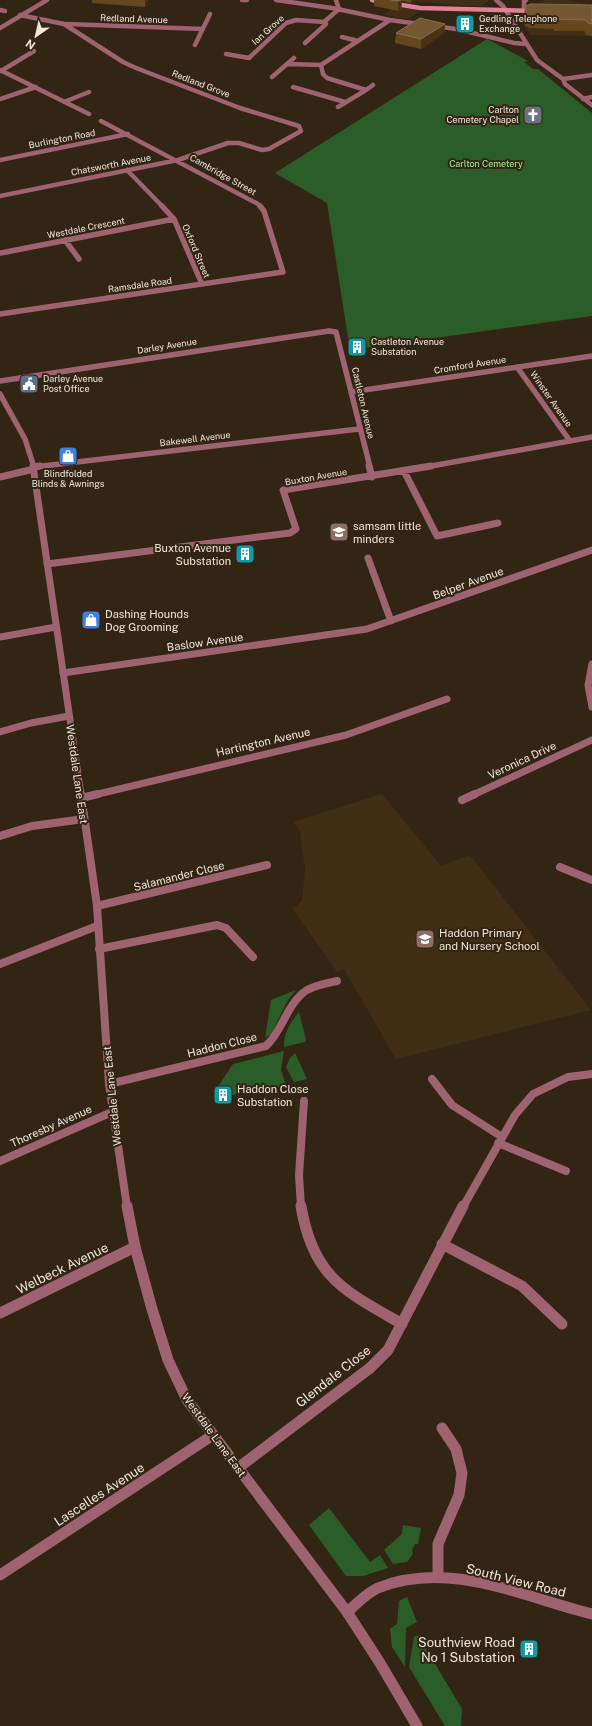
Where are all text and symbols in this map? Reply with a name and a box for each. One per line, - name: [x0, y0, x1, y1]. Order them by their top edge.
- street label: Redland Avenue: [100, 12, 168, 25]
- street label: Ian Grove: [249, 12, 286, 47]
- building icon: Gedling Telephone Exchange: [454, 13, 476, 35]
- place label: Gedling Telephone Exchange: [479, 13, 557, 34]
- north arrow: [16, 16, 56, 56]
- text: N: [23, 37, 37, 52]
- street label: Redland Grove: [171, 67, 232, 100]
- place label: Carlton Cemetery Chapel: [446, 104, 519, 125]
- church icon: Carlton Cemetery Chapel: [522, 104, 544, 126]
- street label: Burlington Road: [28, 127, 96, 150]
- street label: Chatsworth Avenue: [70, 151, 152, 178]
- street label: Cambridge Street: [188, 152, 259, 198]
- park label: Carlton Cemetery: [449, 158, 523, 169]
- street label: Westdale Crescent: [46, 214, 126, 240]
- street label: Oxford Street: [180, 222, 213, 280]
- street label: Ramsdale Road: [107, 275, 173, 294]
- street label: Darley Avenue: [136, 335, 197, 356]
- building icon: Castleton Avenue Substation: [346, 336, 368, 358]
- place label: Castleton Avenue Substation: [371, 336, 444, 357]
- street label: Cromford Avenue: [433, 353, 507, 376]
- street label: Castleton Avenue: [350, 366, 377, 440]
- street label: Winster Avenue: [528, 369, 575, 429]
- public building icon: Darley Avenue Post Office: [18, 373, 40, 395]
- place label: Darley Avenue Post Office: [43, 373, 103, 394]
- street label: Bakewell Avenue: [159, 429, 231, 448]
- shop icon: Blindfolded Blinds & Awnings: [57, 445, 79, 467]
- street label: Buxton Avenue: [284, 466, 348, 487]
- place label: Blindfolded Blinds & Awnings: [32, 468, 105, 489]
- place label: samsam little minders: [353, 520, 421, 545]
- school or university icon: samsam little minders: [328, 521, 350, 543]
- place label: Buxton Avenue Substation: [154, 542, 231, 567]
- building icon: Buxton Avenue Substation: [234, 543, 256, 565]
- street label: Belper Avenue: [431, 565, 505, 601]
- place label: Dashing Hounds Dog Grooming: [105, 608, 189, 633]
- shop icon: Dashing Hounds Dog Grooming: [80, 609, 102, 631]
- street label: Baslow Avenue: [166, 631, 244, 653]
- street label: Westdale Lane East: [64, 724, 90, 824]
- street label: Hartington Avenue: [215, 725, 311, 759]
- street label: Veronica Drive: [486, 739, 558, 781]
- street label: Salamander Close: [132, 859, 226, 893]
- place label: Haddon Primary and Nursery School: [439, 927, 540, 952]
- school or university icon: Haddon Primary and Nursery School: [414, 928, 436, 950]
- street label: Haddon Close: [186, 1031, 258, 1059]
- street label: Westdale Lane East: [101, 1046, 123, 1146]
- place label: Haddon Close Substation: [237, 1083, 308, 1108]
- building icon: Haddon Close Substation: [212, 1084, 234, 1106]
- street label: Thoresby Avenue: [8, 1103, 94, 1149]
- street label: Welbeck Avenue: [14, 1240, 111, 1297]
- street label: Glendale Close: [293, 1343, 374, 1410]
- street label: Westdale Lane East: [180, 1391, 248, 1479]
- street label: Lascelles Avenue: [51, 1460, 147, 1529]
- street label: South View Road: [464, 1561, 567, 1600]
- place label: Southview Road No 1 Substation: [418, 1635, 515, 1665]
- building icon: Southview Road No 1 Substation: [518, 1638, 540, 1660]

